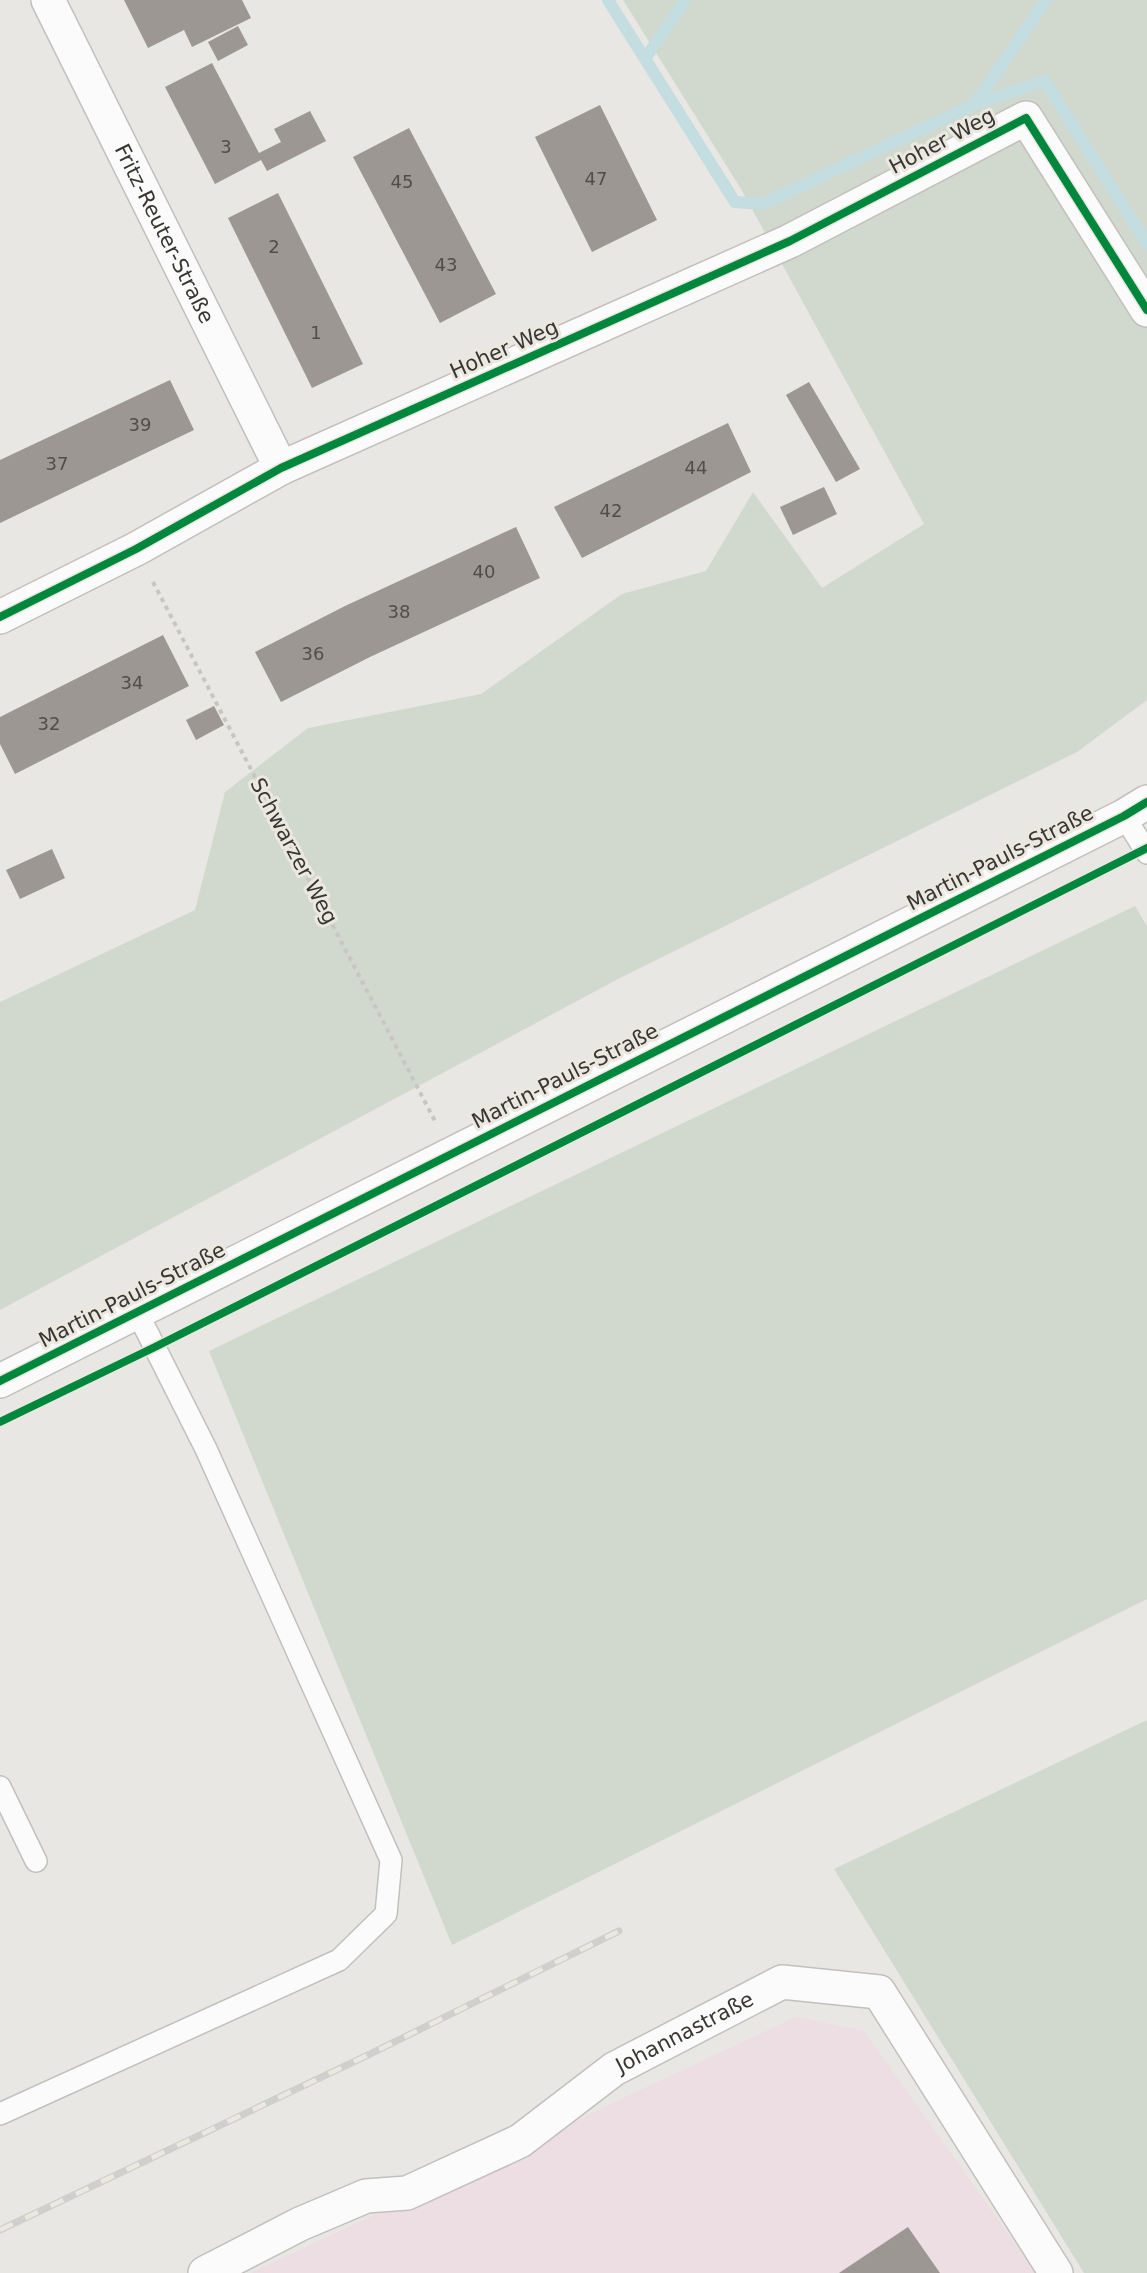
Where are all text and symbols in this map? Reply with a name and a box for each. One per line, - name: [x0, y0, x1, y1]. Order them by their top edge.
- street label: Hoher Weg: [885, 103, 999, 179]
- house number: 3: [220, 136, 232, 157]
- street label: Fritz-Reuter-Straße: [110, 140, 219, 327]
- house number: 47: [585, 168, 607, 189]
- house number: 45: [391, 171, 413, 192]
- house number: 2: [268, 236, 280, 257]
- house number: 43: [435, 254, 457, 275]
- street label: Hoher Weg: [446, 314, 562, 384]
- house number: 1: [310, 322, 322, 343]
- house number: 39: [129, 414, 151, 435]
- house number: 37: [46, 453, 68, 474]
- house number: 44: [685, 457, 707, 478]
- house number: 42: [600, 500, 622, 521]
- house number: 40: [473, 561, 495, 582]
- house number: 38: [388, 601, 410, 622]
- house number: 36: [302, 643, 324, 664]
- house number: 34: [121, 672, 143, 693]
- house number: 32: [38, 713, 60, 734]
- street label: Schwarzer Weg: [245, 774, 343, 928]
- street label: Martin-Pauls-Straße: [903, 801, 1097, 915]
- street label: Martin-Pauls-Straße: [468, 1019, 662, 1133]
- street label: Martin-Pauls-Straße: [35, 1238, 229, 1352]
- street label: Johannastraße: [610, 1987, 757, 2079]

